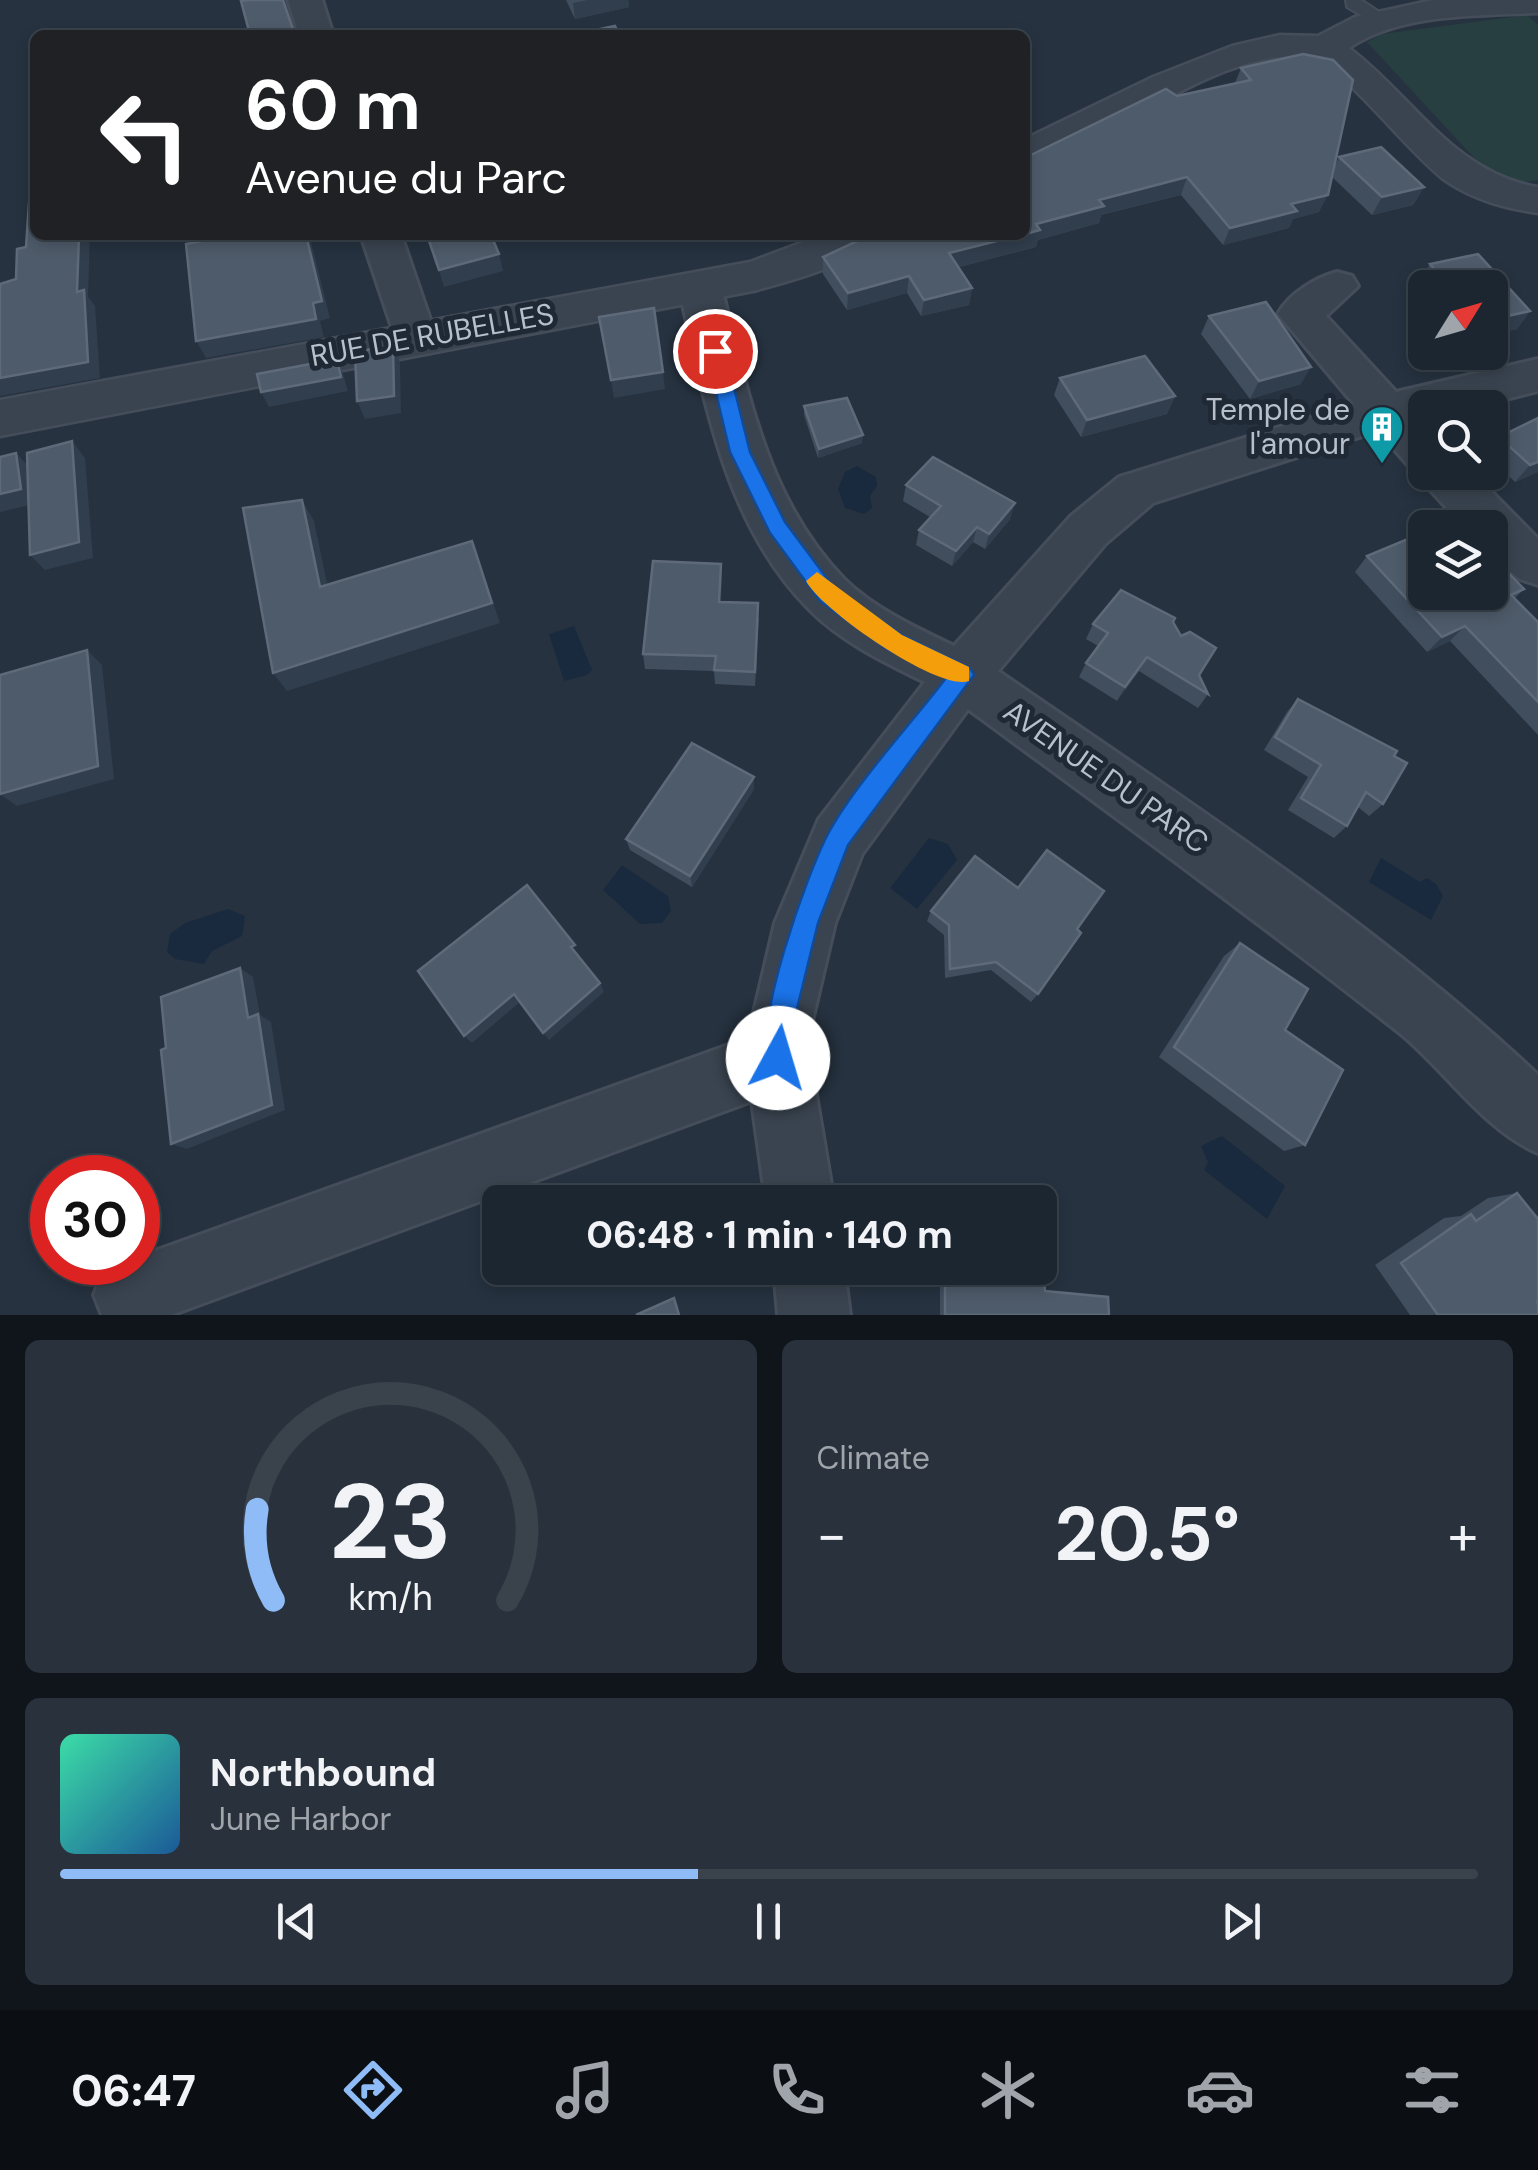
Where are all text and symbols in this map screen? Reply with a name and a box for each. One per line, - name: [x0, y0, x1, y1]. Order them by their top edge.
- text: 60 m: [245, 60, 421, 151]
- icon: left: [80, 70, 210, 200]
- text: Avenue du Parc: [245, 148, 567, 207]
- north arrow: [1408, 270, 1508, 370]
- map controls: [1408, 270, 1508, 610]
- street label: RUE DE RUBELLES: [307, 294, 557, 375]
- pin: [673, 309, 758, 394]
- icon: arrive: [688, 324, 743, 379]
- place label: Temple de l'amour: [1206, 390, 1350, 463]
- button: search: [1408, 390, 1508, 490]
- building icon: Temple de l'amour: [1359, 404, 1405, 465]
- button: layers: [1408, 510, 1508, 610]
- street label: AVENUE DU PARC: [996, 691, 1216, 862]
- position arrow: [726, 1006, 830, 1110]
- speed limit sign: 30: [30, 1155, 160, 1285]
- text: 06:48 · 1 min · 140 m: [586, 1210, 953, 1260]
- text: Climate: [817, 1437, 930, 1479]
- text: 23: [329, 1455, 452, 1590]
- text: 20.5°: [1054, 1486, 1240, 1583]
- text: −: [817, 1499, 847, 1571]
- text: +: [1448, 1499, 1478, 1571]
- text: km/h: [349, 1575, 433, 1621]
- text: Northbound: [210, 1748, 436, 1798]
- text: June Harbor: [210, 1798, 391, 1840]
- icon: previous: [269, 1894, 324, 1949]
- icon: pause: [741, 1894, 796, 1949]
- icon: next: [1214, 1894, 1269, 1949]
- icon: directions: [338, 2055, 408, 2125]
- icon: music: [550, 2055, 620, 2125]
- icon: phone: [762, 2055, 832, 2125]
- icon: climate: [973, 2055, 1043, 2125]
- icon: car: [1185, 2055, 1255, 2125]
- icon: filters: [1397, 2055, 1467, 2125]
- text: 06:47: [71, 2061, 196, 2120]

